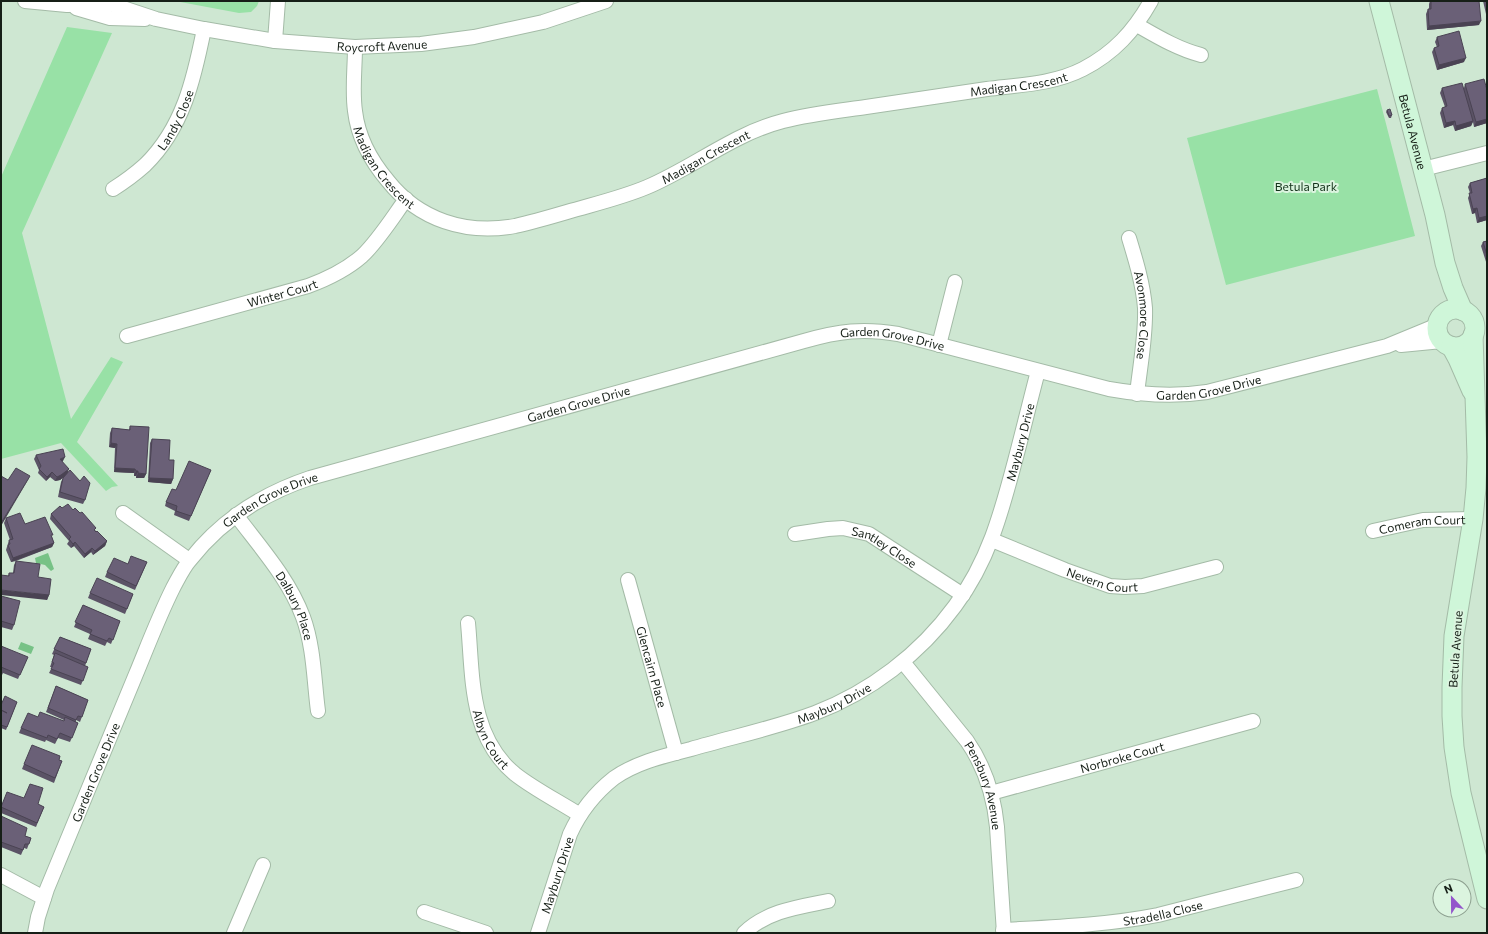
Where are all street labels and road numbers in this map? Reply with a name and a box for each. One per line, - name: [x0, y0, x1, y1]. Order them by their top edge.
- street label: Roycroft Avenue: [336, 36, 428, 54]
- street label: Madigan Crescent: [969, 69, 1069, 98]
- street label: Landy Close: [154, 88, 196, 153]
- street label: Betula Avenue: [1397, 92, 1430, 171]
- street label: Madigan Crescent: [351, 124, 418, 211]
- street label: Madigan Crescent: [659, 127, 752, 186]
- street label: Avonmore Close: [1132, 270, 1152, 360]
- street label: Winter Court: [245, 276, 319, 310]
- street label: Garden Grove Drive: [839, 324, 946, 353]
- street label: Garden Grove Drive: [1156, 372, 1262, 402]
- street label: Garden Grove Drive: [525, 383, 631, 424]
- street label: Maybury Drive: [1003, 402, 1036, 483]
- street label: Garden Grove Drive: [220, 469, 319, 530]
- street label: Comeram Court: [1377, 512, 1466, 537]
- street label: Santley Close: [850, 523, 919, 570]
- street label: Nevern Court: [1065, 564, 1138, 594]
- street label: Dalbury Place: [273, 568, 316, 641]
- street label: Betula Avenue: [1445, 610, 1465, 688]
- street label: Glencairn Place: [634, 625, 670, 709]
- street label: Maybury Drive: [795, 680, 873, 726]
- street label: Albyn Court: [470, 708, 512, 772]
- street label: Garden Grove Drive: [69, 721, 122, 824]
- street label: Pensbury Avenue: [962, 739, 1004, 831]
- street label: Norbroke Court: [1079, 739, 1166, 775]
- street label: Maybury Drive: [538, 835, 576, 915]
- street label: Stradella Close: [1122, 897, 1204, 928]

